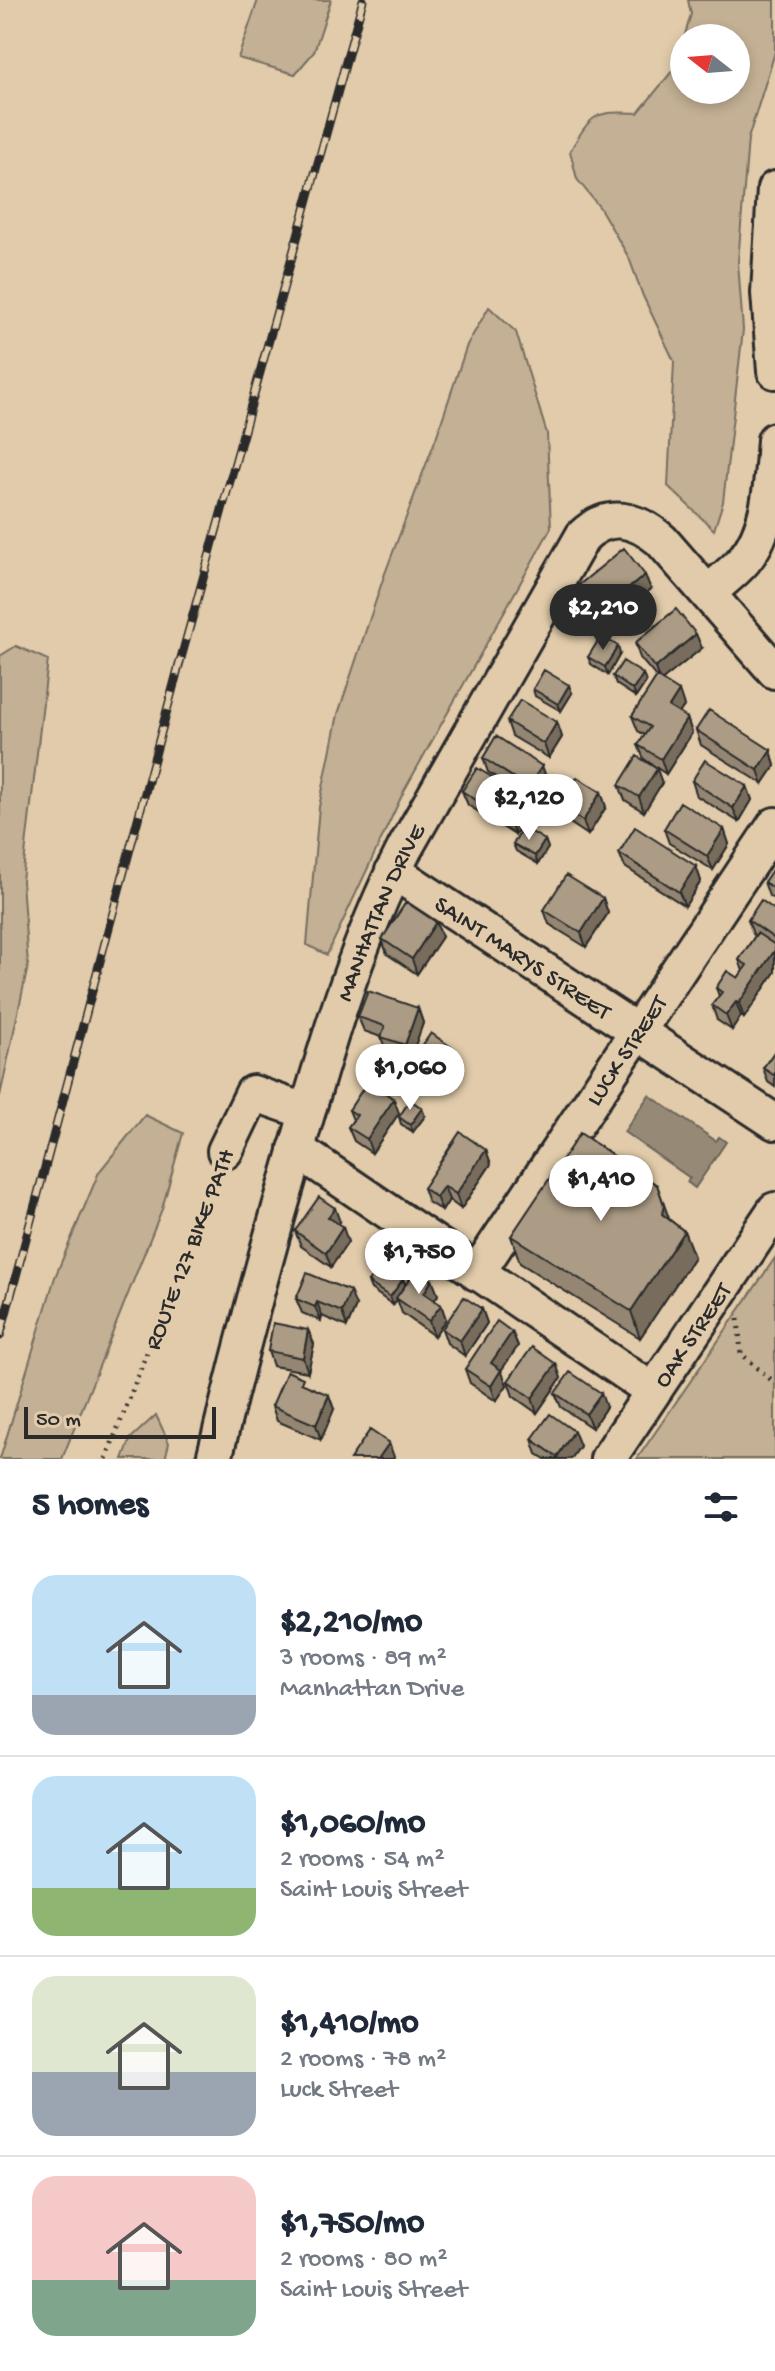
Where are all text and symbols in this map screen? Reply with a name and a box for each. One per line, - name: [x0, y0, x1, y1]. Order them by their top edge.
- north arrow: [670, 24, 750, 104]
- map controls: [670, 24, 750, 104]
- pin: $2,210: [538, 584, 668, 652]
- text: $2,210: [568, 594, 638, 625]
- pin: $2,120: [464, 774, 594, 842]
- text: $2,120: [494, 784, 564, 815]
- street label: MANHATTAN DRIVE: [332, 819, 434, 1006]
- street label: SAINT MARYS STREET: [428, 891, 617, 1029]
- street label: LUCK STREET: [581, 990, 676, 1113]
- pin: $1,060: [345, 1044, 475, 1112]
- text: $1,060: [373, 1054, 447, 1085]
- street label: ROUTE 127 BIKE PATH: [140, 1146, 243, 1355]
- pin: $1,410: [536, 1155, 666, 1223]
- text: $1,410: [567, 1165, 635, 1196]
- pin: $1,750: [354, 1228, 484, 1296]
- text: $1,750: [383, 1238, 455, 1269]
- street label: OAK STREET: [649, 1277, 741, 1394]
- scale bar: [24, 1403, 216, 1439]
- text: 50 m: [36, 1408, 81, 1434]
- icon: filters: [699, 1485, 743, 1529]
- text: 5 homes: [32, 1487, 148, 1527]
- text: $2,210/mo: [280, 1604, 422, 1644]
- icon: home: [96, 1607, 192, 1703]
- text: 3 rooms · 89 m²: [280, 1644, 447, 1675]
- text: Manhattan Drive: [280, 1675, 464, 1706]
- text: $1,060/mo: [280, 1805, 425, 1845]
- icon: home: [96, 1808, 192, 1904]
- text: 2 rooms · 54 m²: [280, 1845, 445, 1876]
- text: Saint Louis Street: [280, 1876, 467, 1907]
- text: $1,410/mo: [280, 2005, 419, 2045]
- icon: home: [96, 2008, 192, 2104]
- text: 2 rooms · 78 m²: [280, 2045, 446, 2076]
- text: Luck Street: [280, 2076, 398, 2107]
- text: $1,750/mo: [280, 2205, 425, 2245]
- icon: home: [96, 2208, 192, 2304]
- text: 2 rooms · 80 m²: [280, 2245, 448, 2276]
- text: Saint Louis Street: [280, 2276, 467, 2307]

